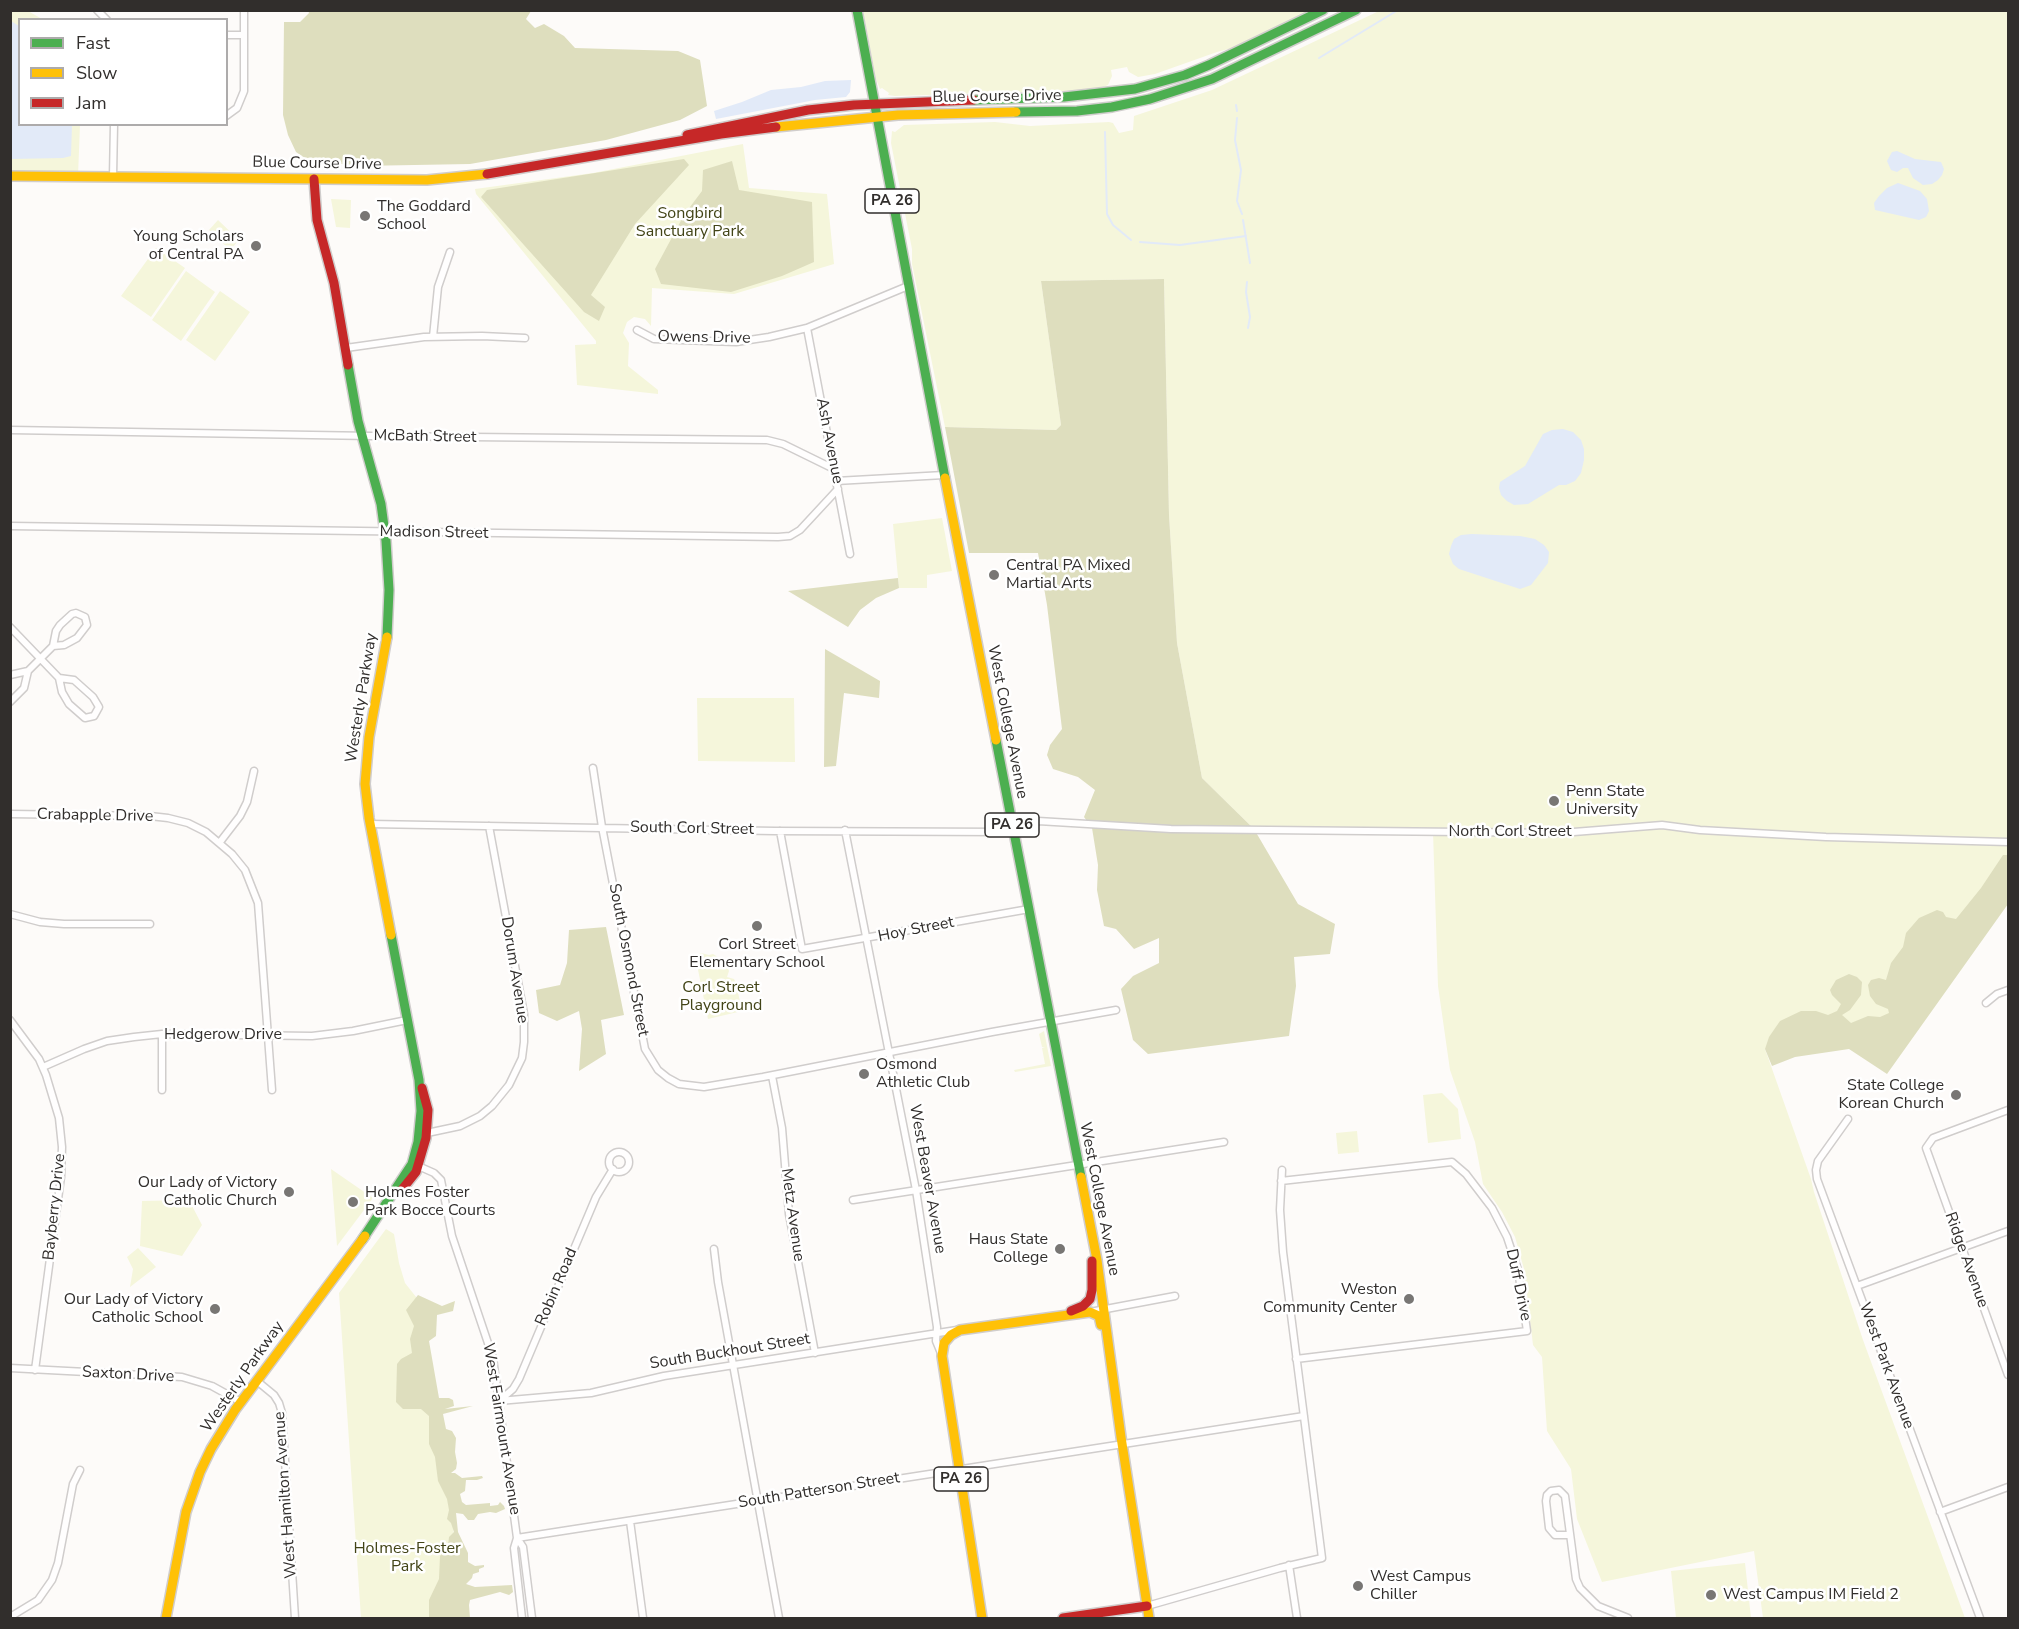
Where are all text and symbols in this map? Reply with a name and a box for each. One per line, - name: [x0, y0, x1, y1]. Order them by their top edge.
- legend: [18, 18, 228, 126]
- text: Fast: [76, 31, 110, 55]
- text: Slow: [76, 61, 117, 85]
- street label: Blue Course Drive: [932, 86, 1062, 108]
- text: Jam: [76, 91, 107, 115]
- street label: Blue Course Drive: [252, 153, 382, 175]
- road number: PA 26: [865, 189, 919, 213]
- place label: The Goddard School: [377, 197, 471, 235]
- park label: Songbird Sanctuary Park: [636, 204, 744, 242]
- marker: The Goddard School: [358, 209, 372, 223]
- place label: Young Scholars of Central PA: [133, 227, 244, 265]
- marker: Young Scholars of Central PA: [249, 239, 263, 253]
- street label: Owens Drive: [657, 328, 751, 348]
- street label: Ash Avenue: [811, 397, 847, 485]
- street label: McBath Street: [373, 427, 477, 447]
- street label: Madison Street: [380, 522, 488, 544]
- place label: Central PA Mixed Martial Arts: [1006, 556, 1131, 594]
- marker: Central PA Mixed Martial Arts: [987, 568, 1001, 582]
- street label: Westerly Parkway: [342, 632, 382, 764]
- street label: West College Avenue: [983, 644, 1031, 800]
- place label: Penn State University: [1566, 782, 1644, 820]
- marker: Penn State University: [1547, 794, 1561, 808]
- street label: Crabapple Drive: [37, 805, 153, 827]
- road number: PA 26: [985, 813, 1039, 837]
- street label: South Corl Street: [630, 818, 754, 840]
- street label: North Corl Street: [1448, 822, 1572, 842]
- street label: South Osmond Street: [604, 882, 652, 1038]
- street label: Hoy Street: [876, 913, 956, 947]
- street label: Dorum Avenue: [496, 915, 532, 1025]
- marker: Corl Street Elementary School: [750, 919, 764, 933]
- place label: Corl Street Elementary School: [689, 935, 825, 973]
- park label: Corl Street Playground: [680, 978, 762, 1016]
- street label: Hedgerow Drive: [164, 1025, 282, 1045]
- place label: Osmond Athletic Club: [876, 1055, 970, 1093]
- marker: Osmond Athletic Club: [857, 1067, 871, 1081]
- place label: State College Korean Church: [1839, 1076, 1944, 1114]
- marker: State College Korean Church: [1949, 1088, 1963, 1102]
- street label: West Beaver Avenue: [904, 1103, 950, 1255]
- street label: West College Avenue: [1075, 1121, 1123, 1277]
- street label: Bayberry Drive: [40, 1153, 70, 1261]
- street label: Metz Avenue: [776, 1167, 808, 1263]
- place label: Our Lady of Victory Catholic Church: [138, 1173, 277, 1211]
- place label: Holmes Foster Park Bocce Courts: [365, 1183, 495, 1221]
- marker: Our Lady of Victory Catholic Church: [282, 1185, 296, 1199]
- marker: Holmes Foster Park Bocce Courts: [346, 1195, 360, 1209]
- street label: Ridge Avenue: [1940, 1210, 1992, 1310]
- place label: Haus State College: [969, 1230, 1048, 1268]
- marker: Haus State College: [1053, 1242, 1067, 1256]
- street label: Robin Road: [532, 1245, 582, 1329]
- street label: Duff Drive: [1501, 1247, 1535, 1323]
- place label: Weston Community Center: [1263, 1280, 1397, 1318]
- place label: Our Lady of Victory Catholic School: [64, 1290, 203, 1328]
- marker: Weston Community Center: [1402, 1292, 1416, 1306]
- street label: West Park Avenue: [1854, 1300, 1918, 1432]
- marker: Our Lady of Victory Catholic School: [208, 1302, 222, 1316]
- street label: Westerly Parkway: [198, 1318, 288, 1436]
- street label: South Buckhout Street: [648, 1330, 812, 1374]
- street label: West Fairmount Avenue: [478, 1342, 524, 1516]
- street label: Saxton Drive: [81, 1363, 175, 1387]
- street label: West Hamilton Avenue: [271, 1411, 301, 1579]
- road number: PA 26: [934, 1467, 988, 1491]
- street label: South Patterson Street: [737, 1469, 901, 1513]
- park label: Holmes-Foster Park: [353, 1539, 461, 1577]
- place label: West Campus Chiller: [1370, 1567, 1471, 1605]
- marker: West Campus Chiller: [1351, 1579, 1365, 1593]
- place label: West Campus IM Field 2: [1723, 1585, 1899, 1605]
- marker: West Campus IM Field 2: [1704, 1588, 1718, 1602]

